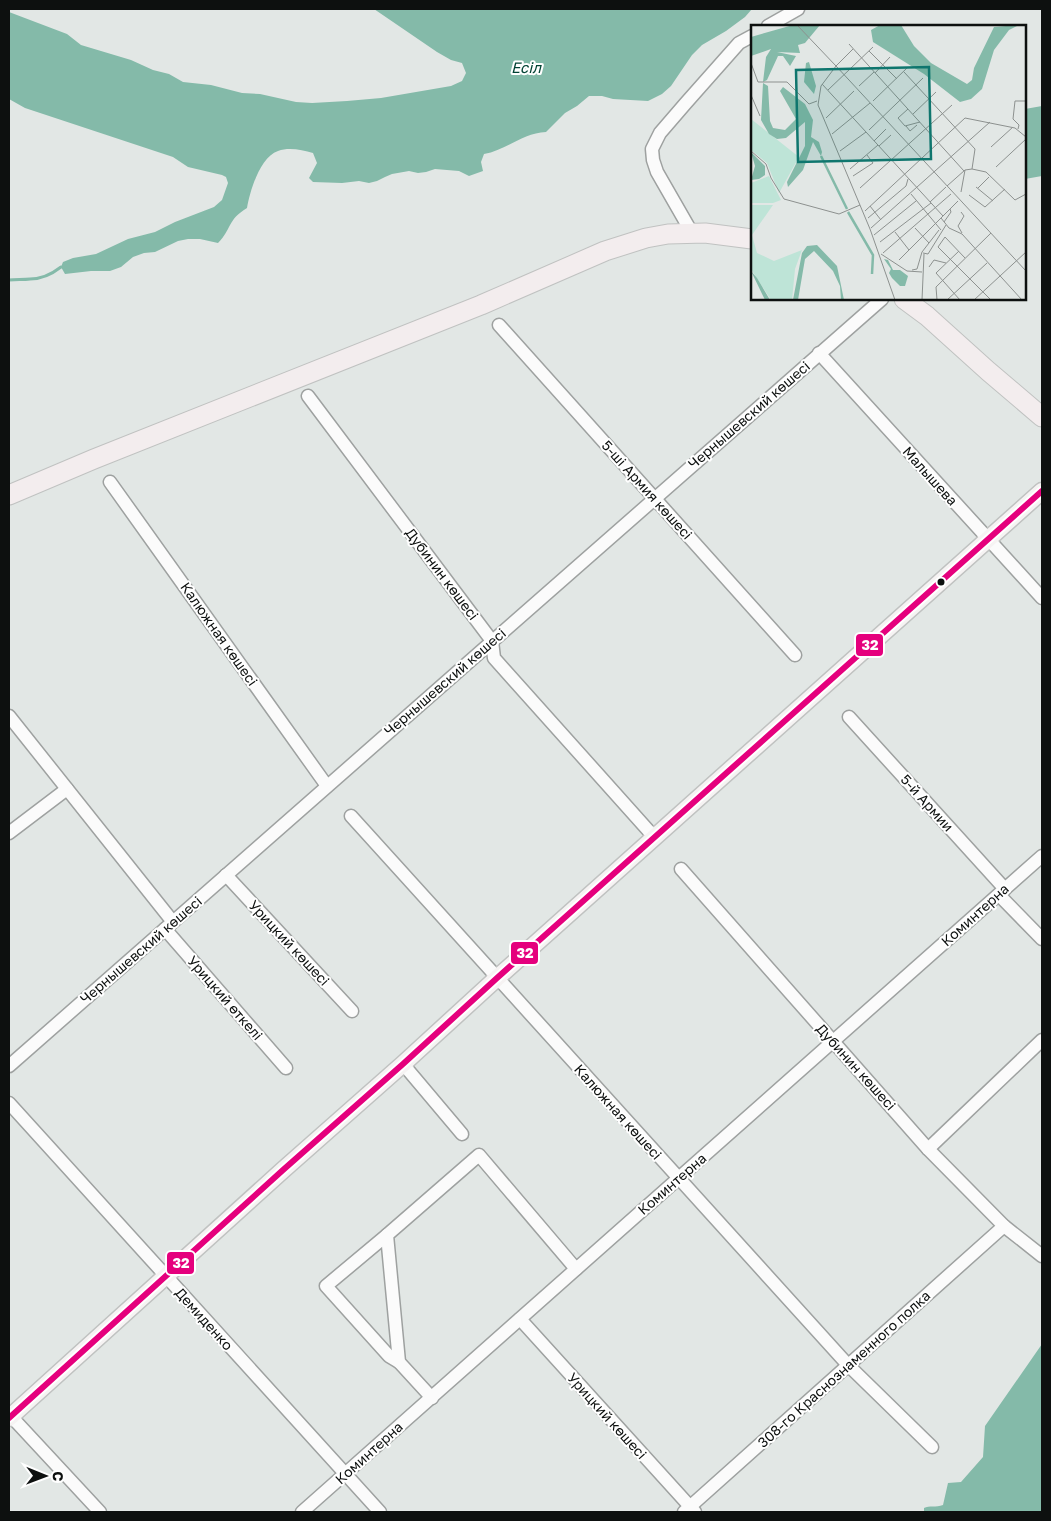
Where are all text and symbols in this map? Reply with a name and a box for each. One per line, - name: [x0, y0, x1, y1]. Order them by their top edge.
- inset map: [751, 25, 1026, 300]
- water label: Есіл: [511, 58, 542, 76]
- street label: Чернышевский көшесі: [684, 357, 813, 472]
- street label: 5-ші Армия көшесі: [599, 437, 696, 543]
- street label: Малышева: [899, 443, 961, 509]
- street label: Дубинин көшесі: [402, 524, 483, 623]
- unlabelled marker: [936, 577, 946, 587]
- street label: Калюжная көшесі: [177, 579, 261, 689]
- street label: Чернышевский көшесі: [380, 624, 509, 739]
- line badge: 32: [855, 633, 884, 657]
- text: 32: [861, 636, 879, 653]
- street label: 5-й Армии: [897, 771, 957, 835]
- street label: Коминтерна: [937, 880, 1012, 949]
- street label: Чернышевский көшесі: [76, 892, 205, 1007]
- street label: Урицкий көшесі: [246, 897, 333, 989]
- line badge: 32: [510, 941, 539, 965]
- text: 32: [516, 944, 534, 961]
- street label: Урицкий өткелі: [184, 952, 267, 1043]
- street label: Дубинин көшесі: [813, 1020, 900, 1114]
- street label: Калюжная көшесі: [571, 1060, 666, 1163]
- street label: Коминтерна: [634, 1149, 709, 1218]
- line badge: 32: [166, 1251, 195, 1275]
- text: 32: [172, 1254, 190, 1271]
- street label: Демиденко: [172, 1284, 237, 1353]
- street label: 308-го Краснознаменного полка: [754, 1287, 933, 1451]
- street label: Урицкий көшесі: [564, 1369, 651, 1462]
- street label: Коминтерна: [331, 1418, 406, 1487]
- north arrow: [20, 1451, 70, 1501]
- text: С: [50, 1471, 67, 1481]

